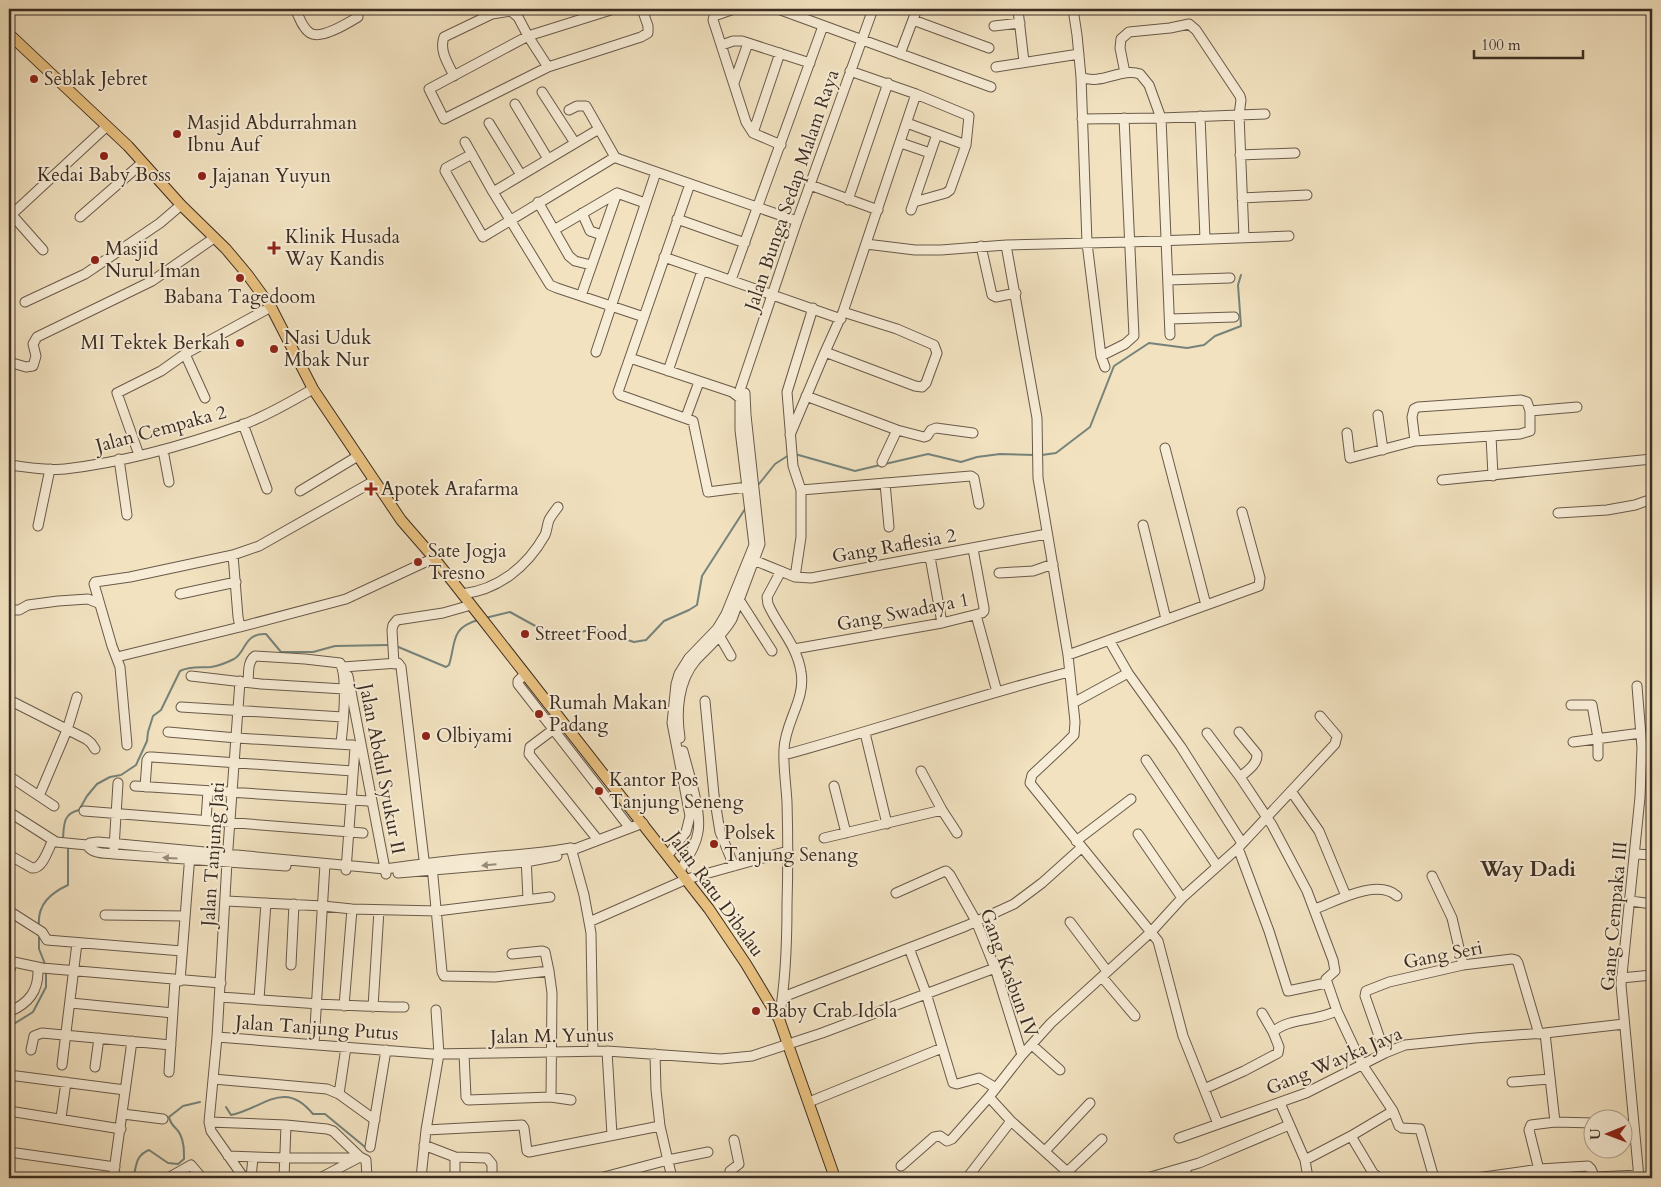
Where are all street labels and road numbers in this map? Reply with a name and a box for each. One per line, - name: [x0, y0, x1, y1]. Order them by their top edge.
- street label: Jalan Bunga Sedap Malam Raya: [737, 66, 846, 317]
- street label: Jalan Cempaka 2: [90, 399, 230, 460]
- street label: Gang Raflesia 2: [830, 522, 958, 570]
- street label: Gang Swadaya 1: [835, 586, 971, 638]
- street label: Jalan Abdul Syukur II: [352, 678, 411, 857]
- street label: Jalan Tanjung Jati: [195, 781, 231, 930]
- street label: Jalan Ratu Dibalau: [660, 824, 770, 962]
- street label: Gang Cempaka III: [1594, 840, 1634, 992]
- street label: Gang Kasbun IV: [974, 905, 1044, 1041]
- street label: Gang Seri: [1401, 935, 1485, 975]
- street label: Jalan Tanjung Putus: [232, 1009, 399, 1047]
- street label: Gang Wayka Jaya: [1262, 1021, 1406, 1101]
- street label: Jalan M. Yunus: [487, 1022, 614, 1050]

